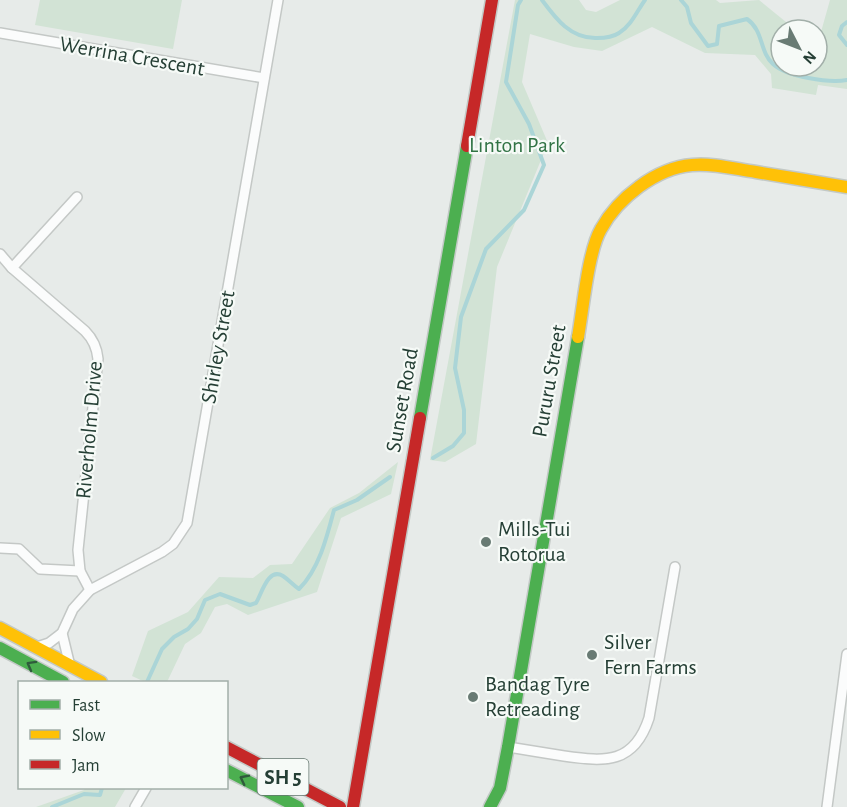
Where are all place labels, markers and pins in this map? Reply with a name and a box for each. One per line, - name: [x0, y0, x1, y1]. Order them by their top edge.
- place label: Mills-Tui Rotorua: [498, 518, 571, 565]
- marker: Mills-Tui Rotorua: [479, 535, 493, 549]
- place label: Silver Fern Farms: [604, 631, 697, 678]
- marker: Silver Fern Farms: [585, 648, 599, 662]
- place label: Bandag Tyre Retreading: [485, 673, 590, 720]
- marker: Bandag Tyre Retreading: [466, 690, 480, 704]

